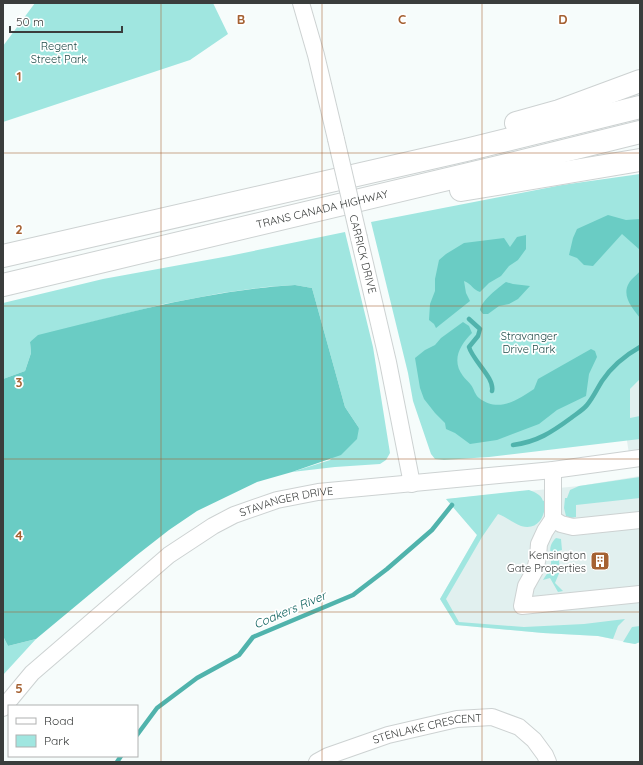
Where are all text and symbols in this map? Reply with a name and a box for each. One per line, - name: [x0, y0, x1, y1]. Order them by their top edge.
- scale bar: [10, 8, 122, 34]
- text: B: [237, 11, 245, 27]
- text: C: [398, 11, 406, 27]
- text: D: [558, 11, 568, 27]
- text: 50 m: [16, 14, 44, 29]
- park label: Regent Street Park: [31, 39, 87, 66]
- text: 1: [16, 68, 22, 84]
- street label: TRANS CANADA HIGHWAY: [255, 187, 389, 231]
- street label: CARRICK DRIVE: [346, 213, 380, 295]
- text: 2: [15, 221, 23, 237]
- park label: Stravanger Drive Park: [501, 329, 558, 356]
- text: 3: [16, 374, 23, 390]
- street label: STAVANGER DRIVE: [237, 484, 334, 520]
- text: 4: [15, 527, 23, 543]
- place label: Kensington Gate Properties: [507, 548, 586, 575]
- building icon: Kensington Gate Properties: [589, 550, 611, 572]
- water label: Coakers River: [251, 587, 329, 632]
- text: 5: [15, 680, 23, 696]
- legend: [8, 705, 138, 757]
- street label: STENLAKE CRESCENT: [371, 711, 483, 747]
- text: Road: [44, 713, 74, 728]
- text: Park: [44, 733, 69, 748]

